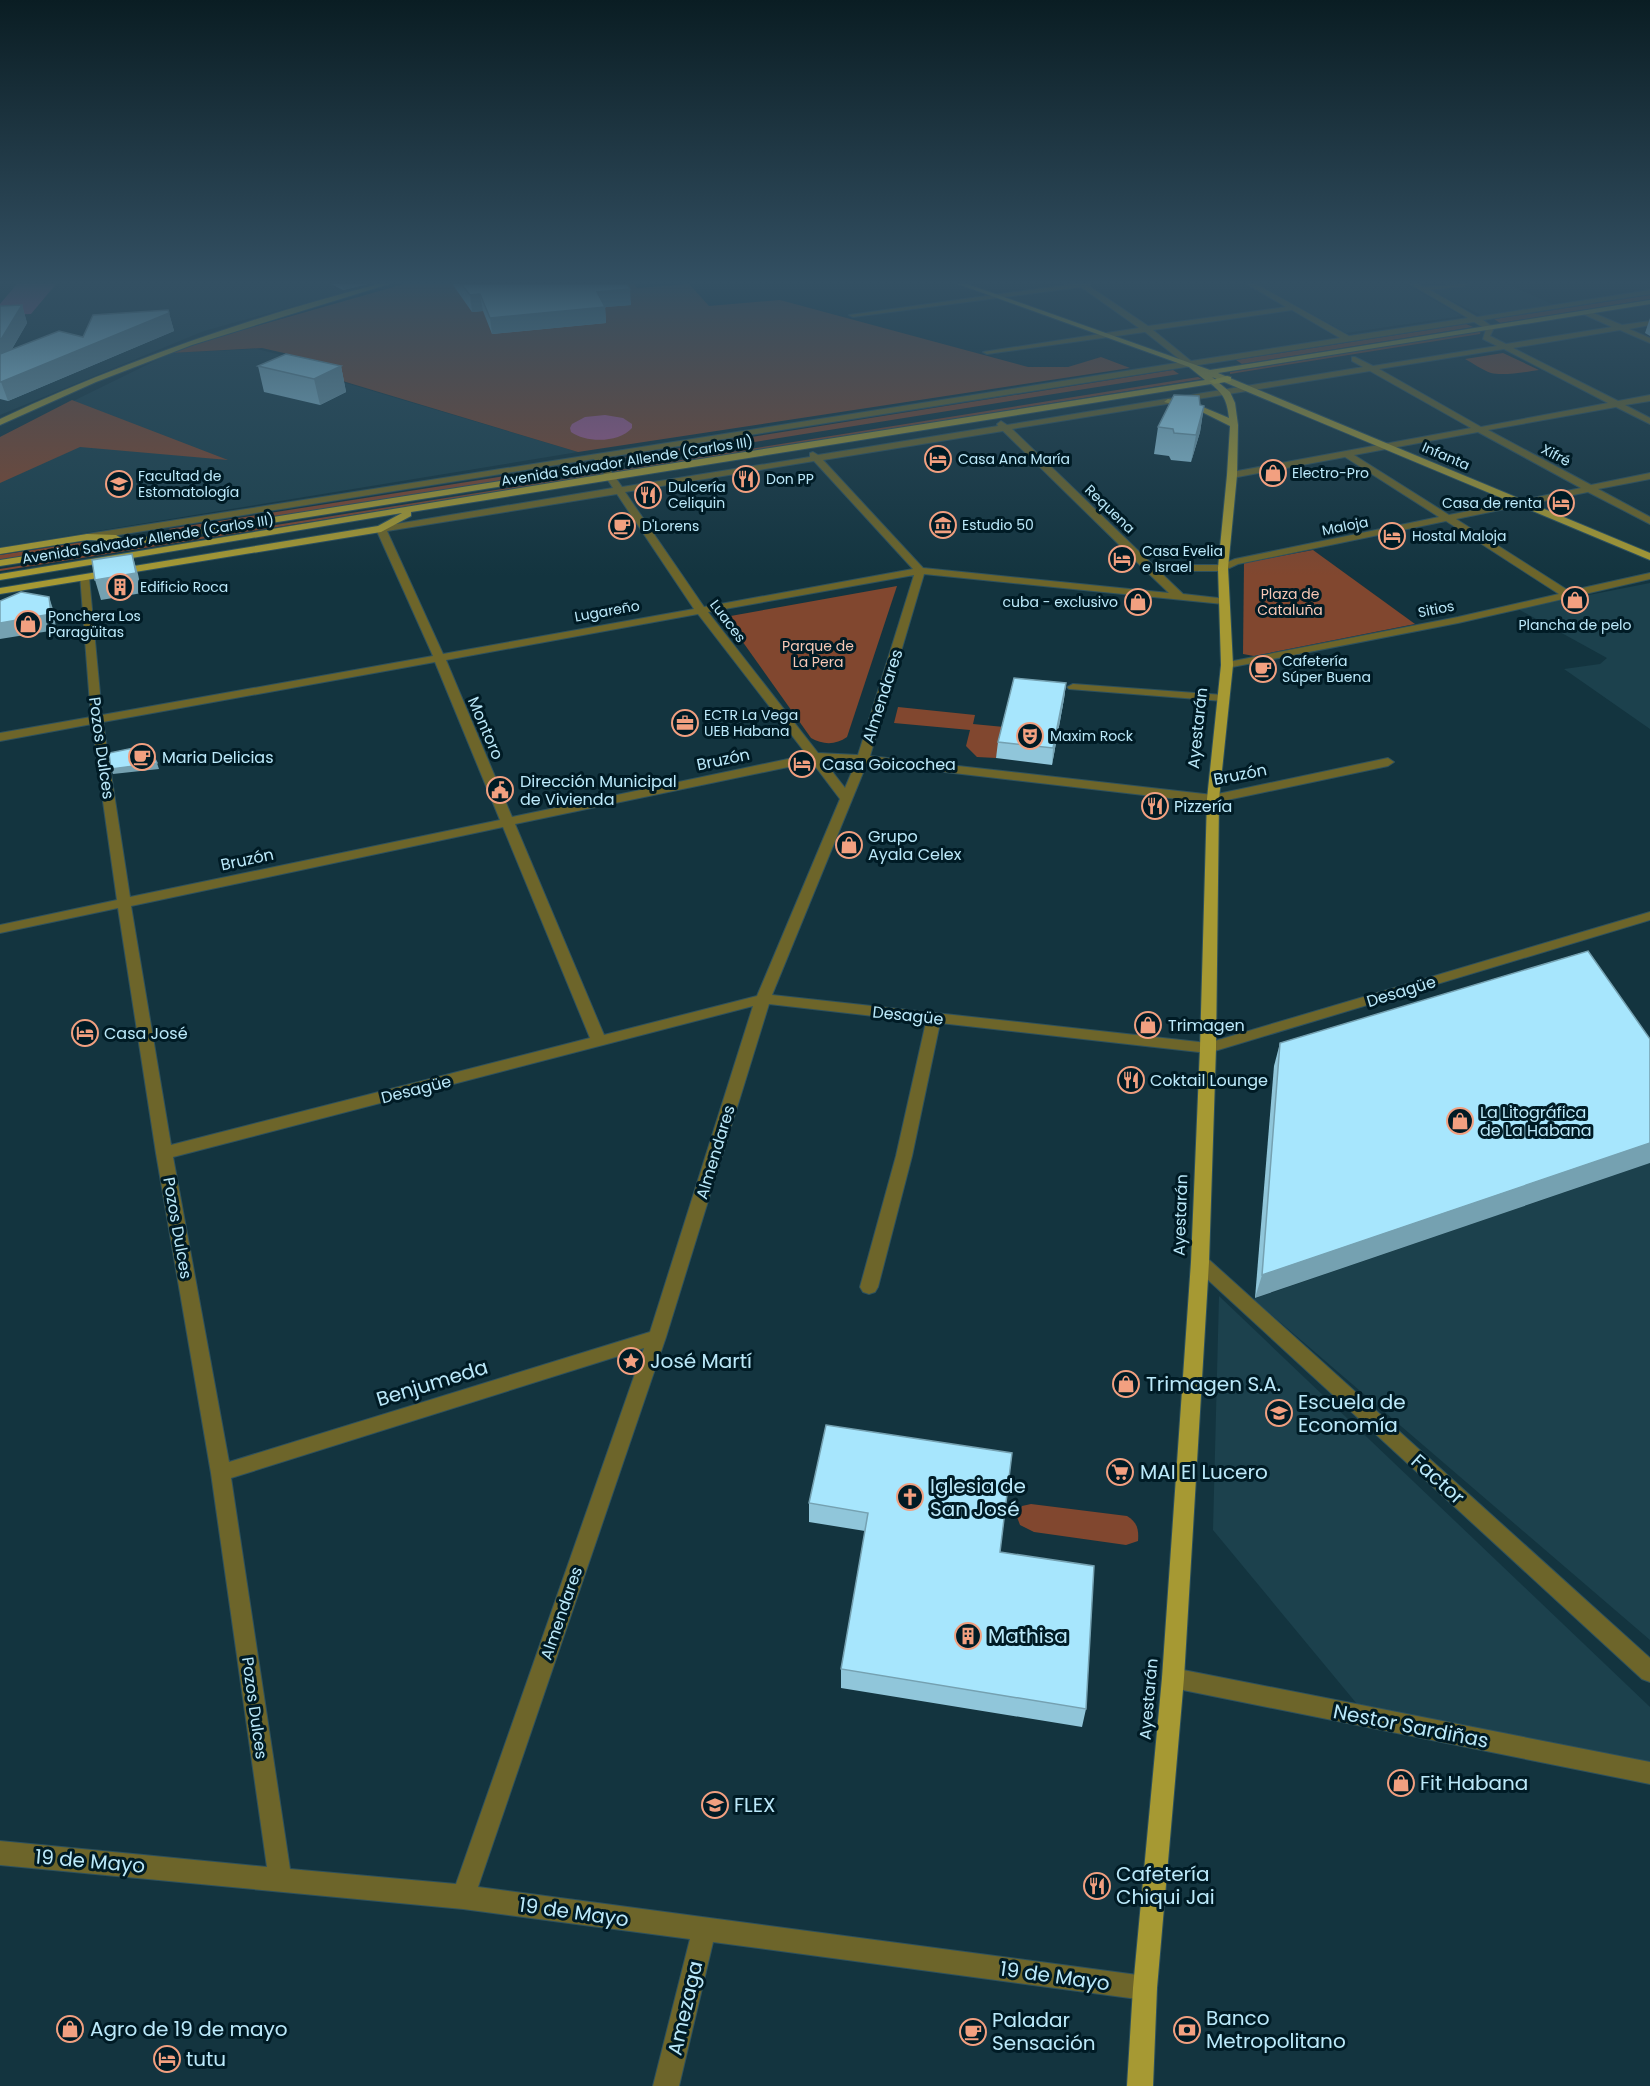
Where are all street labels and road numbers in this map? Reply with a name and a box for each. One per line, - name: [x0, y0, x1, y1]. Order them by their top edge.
- street label: Avenida Salvador Allende (Carlos III): [500, 431, 754, 491]
- street label: Infanta: [1419, 437, 1473, 475]
- street label: Xifré: [1538, 439, 1575, 471]
- street label: Requena: [1080, 480, 1140, 538]
- street label: Avenida Salvador Allende (Carlos III): [21, 509, 275, 569]
- street label: Maloja: [1320, 512, 1370, 540]
- street label: Lugareño: [573, 595, 641, 627]
- street label: Luaces: [705, 595, 751, 647]
- street label: Sitios: [1416, 596, 1456, 622]
- street label: Almendares: [857, 646, 908, 746]
- street label: Ayestarán: [1182, 686, 1213, 770]
- street label: Montoro: [462, 693, 509, 763]
- street label: Pozos Dulces: [83, 695, 120, 801]
- street label: Bruzón: [694, 743, 752, 776]
- street label: Bruzón: [1212, 758, 1269, 791]
- street label: Bruzón: [218, 843, 276, 876]
- street label: Desagüe: [1364, 970, 1439, 1013]
- street label: Desagüe: [871, 1000, 945, 1031]
- street label: Desagüe: [379, 1070, 454, 1109]
- street label: Almendares: [690, 1102, 741, 1202]
- street label: Ayestarán: [1168, 1174, 1193, 1256]
- street label: Pozos Dulces: [157, 1175, 198, 1281]
- street label: Benjumeda: [373, 1353, 491, 1413]
- street label: Factor: [1405, 1447, 1471, 1511]
- street label: Almendares: [535, 1563, 588, 1663]
- street label: Pozos Dulces: [236, 1655, 273, 1761]
- street label: Ayestarán: [1133, 1657, 1164, 1741]
- street label: Nestor Sardiñas: [1331, 1697, 1491, 1755]
- street label: 19 de Mayo: [34, 1842, 146, 1880]
- street label: 19 de Mayo: [517, 1890, 631, 1934]
- street label: 19 de Mayo: [998, 1954, 1112, 1998]
- street label: Amezaga: [661, 1958, 709, 2058]

